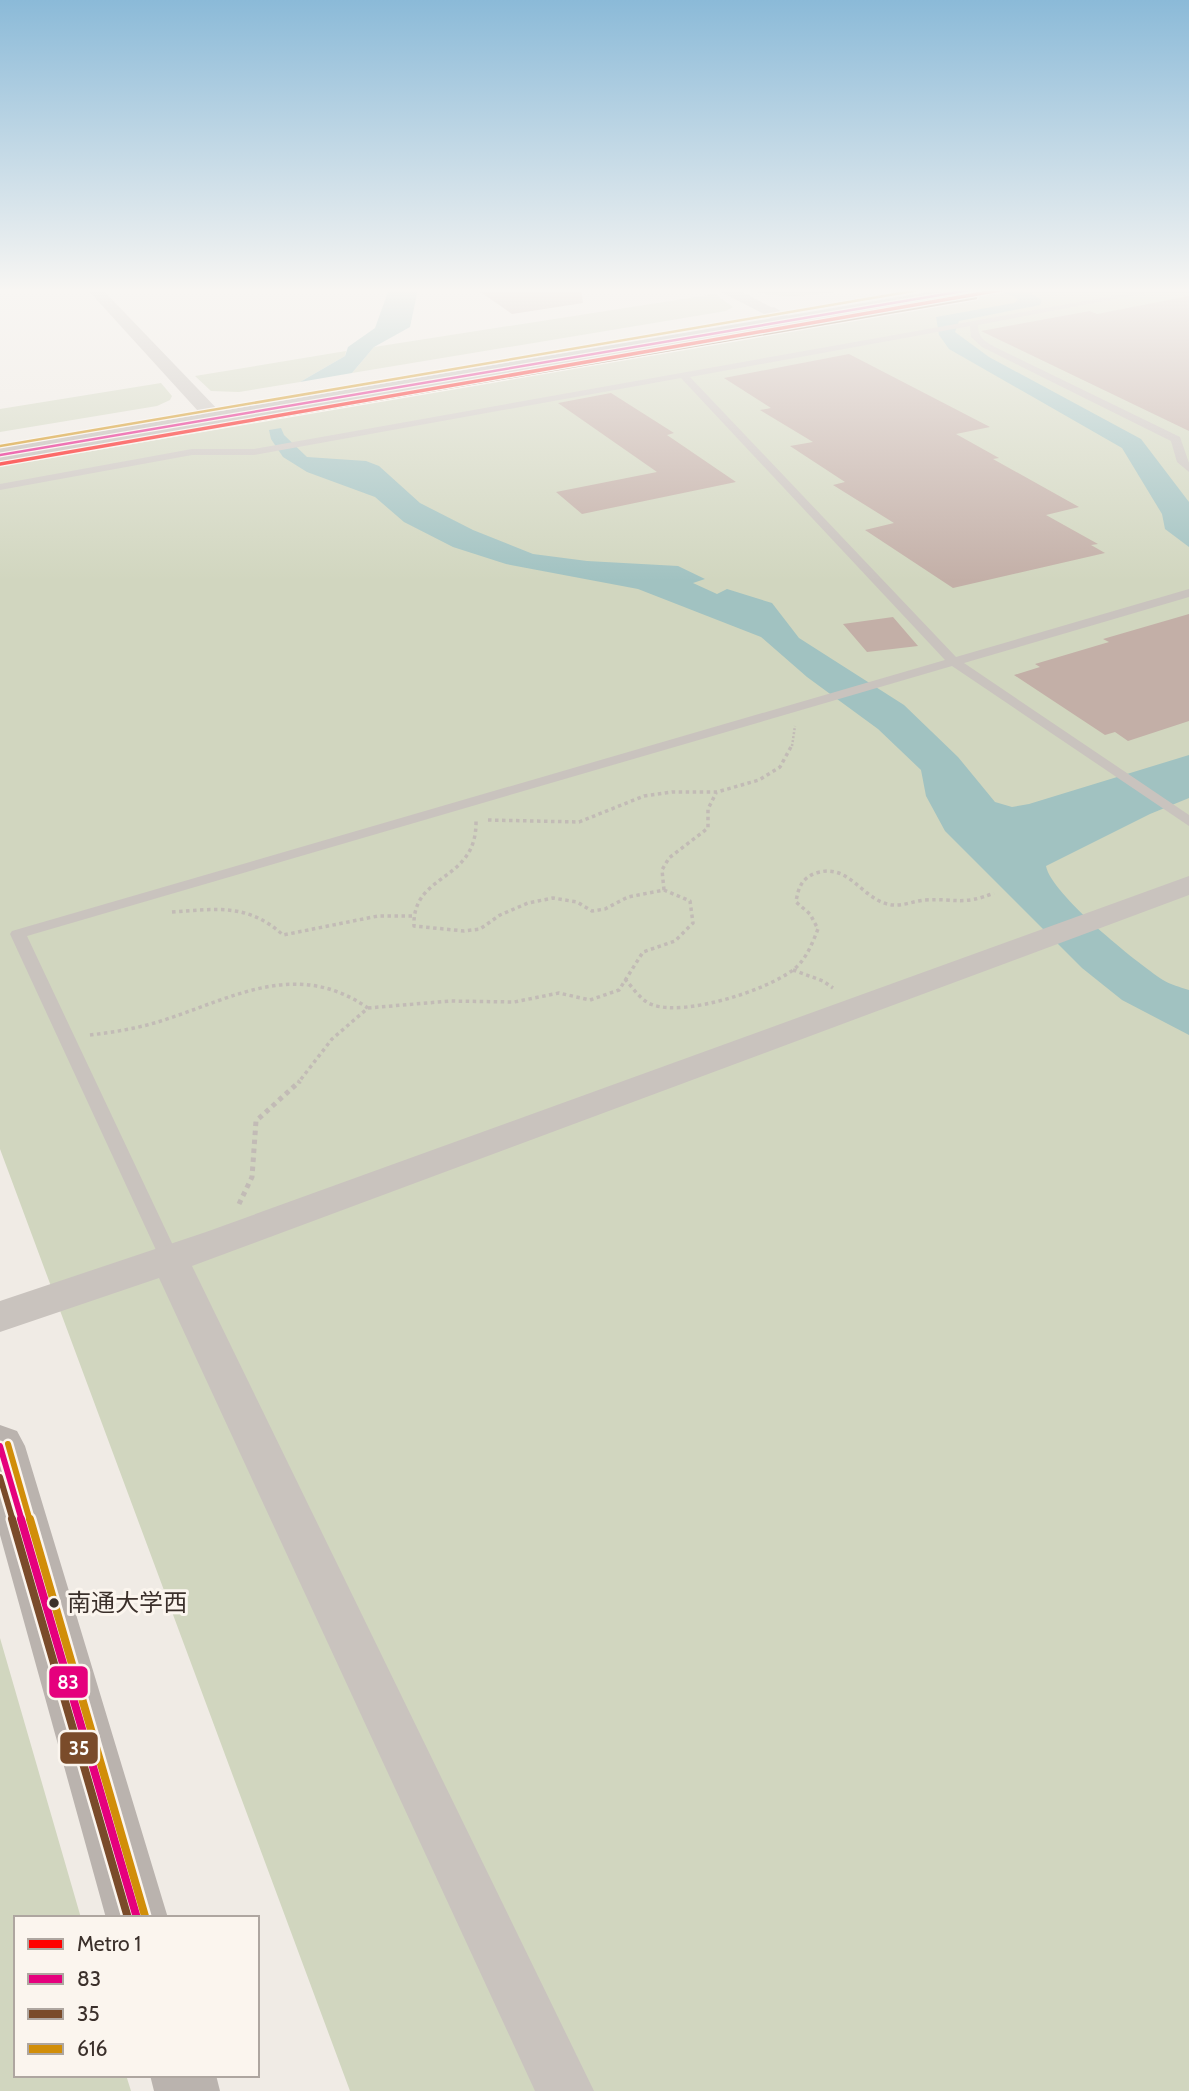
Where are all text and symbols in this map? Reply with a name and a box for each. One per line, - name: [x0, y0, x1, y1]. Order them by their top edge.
- place label: 南通大学西: [67, 1588, 187, 1617]
- marker: 南通大学西: [47, 1596, 61, 1610]
- line badge: 83: [48, 1665, 89, 1699]
- text: 83: [57, 1671, 79, 1694]
- line badge: 35: [59, 1731, 99, 1765]
- text: 35: [69, 1737, 89, 1760]
- legend: [14, 1916, 259, 2077]
- text: Metro 1: [77, 1931, 141, 1956]
- text: 83: [77, 1966, 101, 1991]
- text: 35: [77, 2001, 100, 2026]
- text: 616: [77, 2036, 108, 2061]

